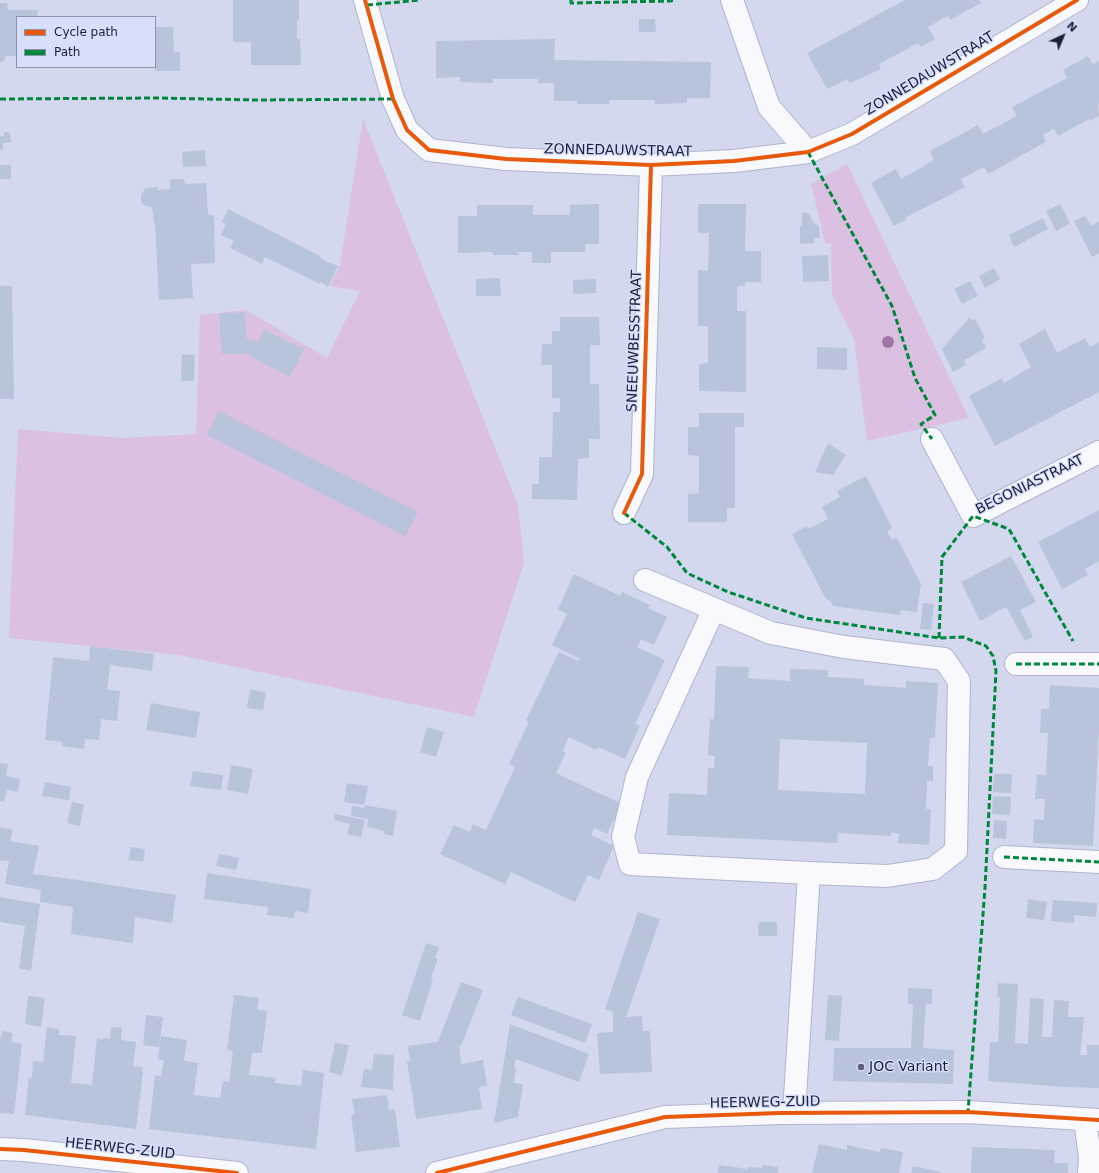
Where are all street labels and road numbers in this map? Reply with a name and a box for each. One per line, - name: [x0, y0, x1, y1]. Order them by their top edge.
- street label: ZONNEDAUWSTRAAT: [862, 29, 998, 119]
- street label: ZONNEDAUWSTRAAT: [544, 141, 692, 161]
- street label: SNEEUWBESSTRAAT: [624, 270, 646, 412]
- street label: BEGONIASTRAAT: [973, 452, 1087, 518]
- street label: HEERWEG-ZUID: [710, 1094, 820, 1112]
- street label: HEERWEG-ZUID: [64, 1135, 176, 1163]

